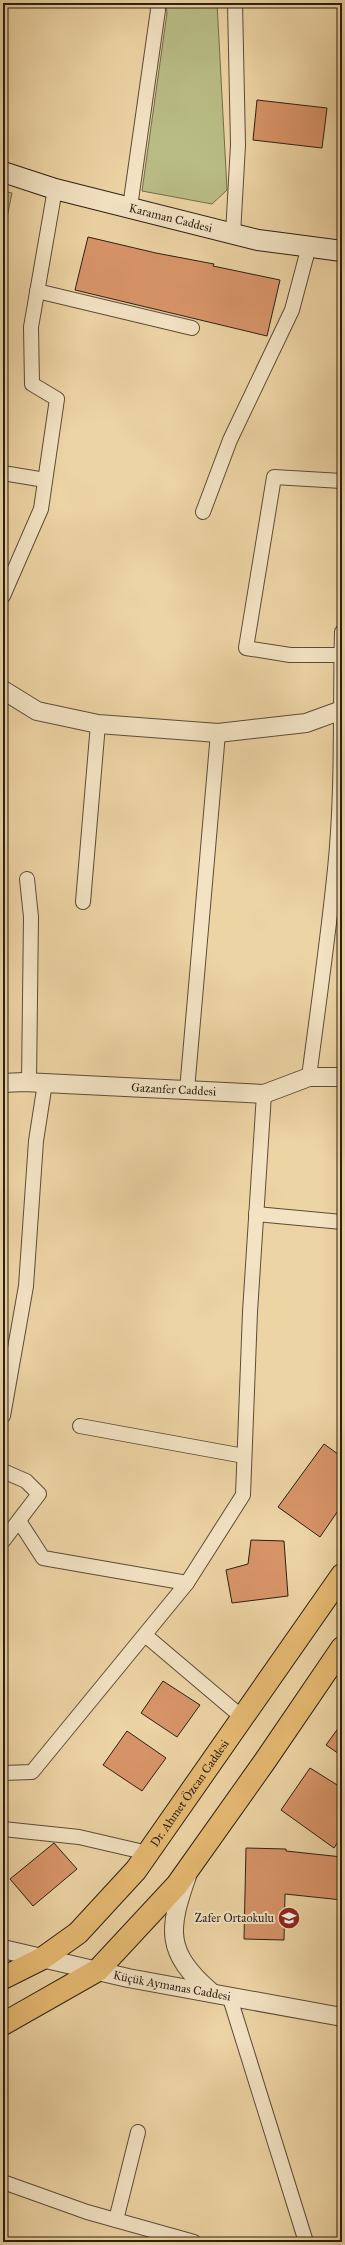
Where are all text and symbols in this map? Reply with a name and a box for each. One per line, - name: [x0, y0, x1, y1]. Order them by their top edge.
- street label: Karaman Caddesi: [128, 201, 215, 235]
- street label: Gazanfer Caddesi: [131, 1080, 217, 1099]
- street label: Dr. Ahmet Özcan Caddesi: [147, 1736, 232, 1849]
- school or university icon: Zafer Ortaokulu: [276, 1905, 302, 1931]
- place label: Zafer Ortaokulu: [195, 1911, 275, 1925]
- street label: Küçük Aymanas Caddesi: [112, 1968, 233, 2004]

